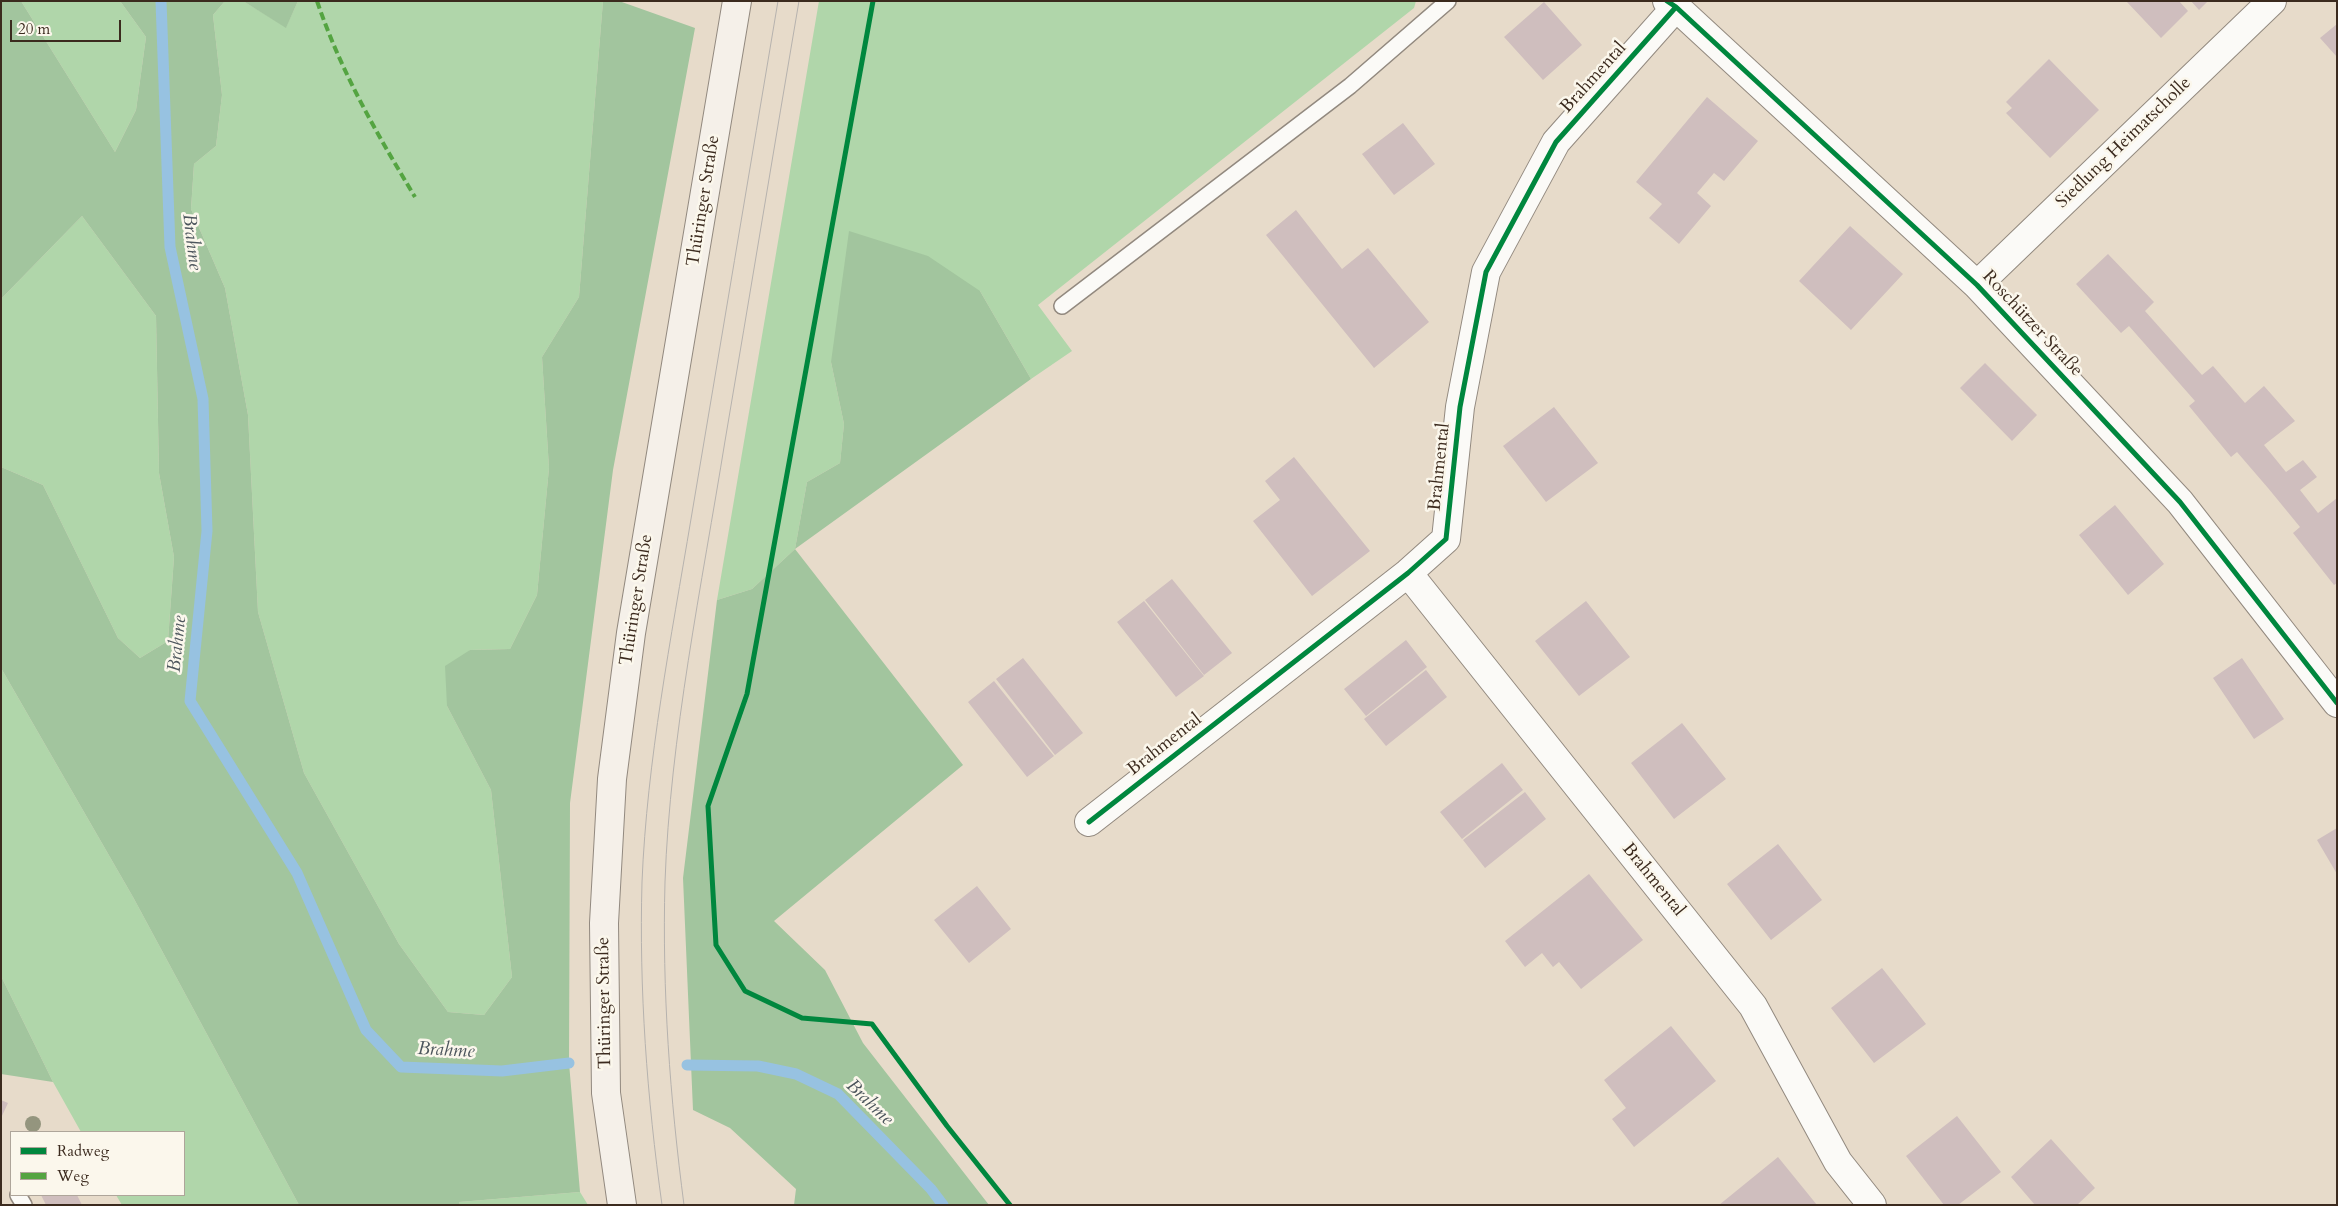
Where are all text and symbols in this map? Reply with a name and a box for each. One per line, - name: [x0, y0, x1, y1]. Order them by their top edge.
- scale bar: [12, 10, 124, 42]
- text: 20 m: [18, 19, 50, 39]
- street label: Brahmental: [1556, 38, 1632, 118]
- street label: Siedlung Heimatscholle: [2052, 73, 2196, 213]
- street label: Thüringer Straße: [683, 134, 725, 268]
- water label: Brahme: [176, 212, 206, 272]
- street label: Roschützer Straße: [1977, 266, 2087, 382]
- street label: Brahmental: [1425, 422, 1455, 512]
- street label: Thüringer Straße: [616, 533, 658, 667]
- water label: Brahme: [164, 615, 192, 673]
- street label: Brahmental: [1124, 709, 1206, 781]
- street label: Brahmental: [1617, 839, 1689, 921]
- street label: Thüringer Straße: [593, 937, 617, 1069]
- water label: Brahme: [417, 1038, 475, 1064]
- water label: Brahme: [841, 1075, 897, 1131]
- legend: [10, 1131, 185, 1196]
- text: Radweg: [57, 1141, 109, 1161]
- text: Weg: [57, 1166, 89, 1186]

